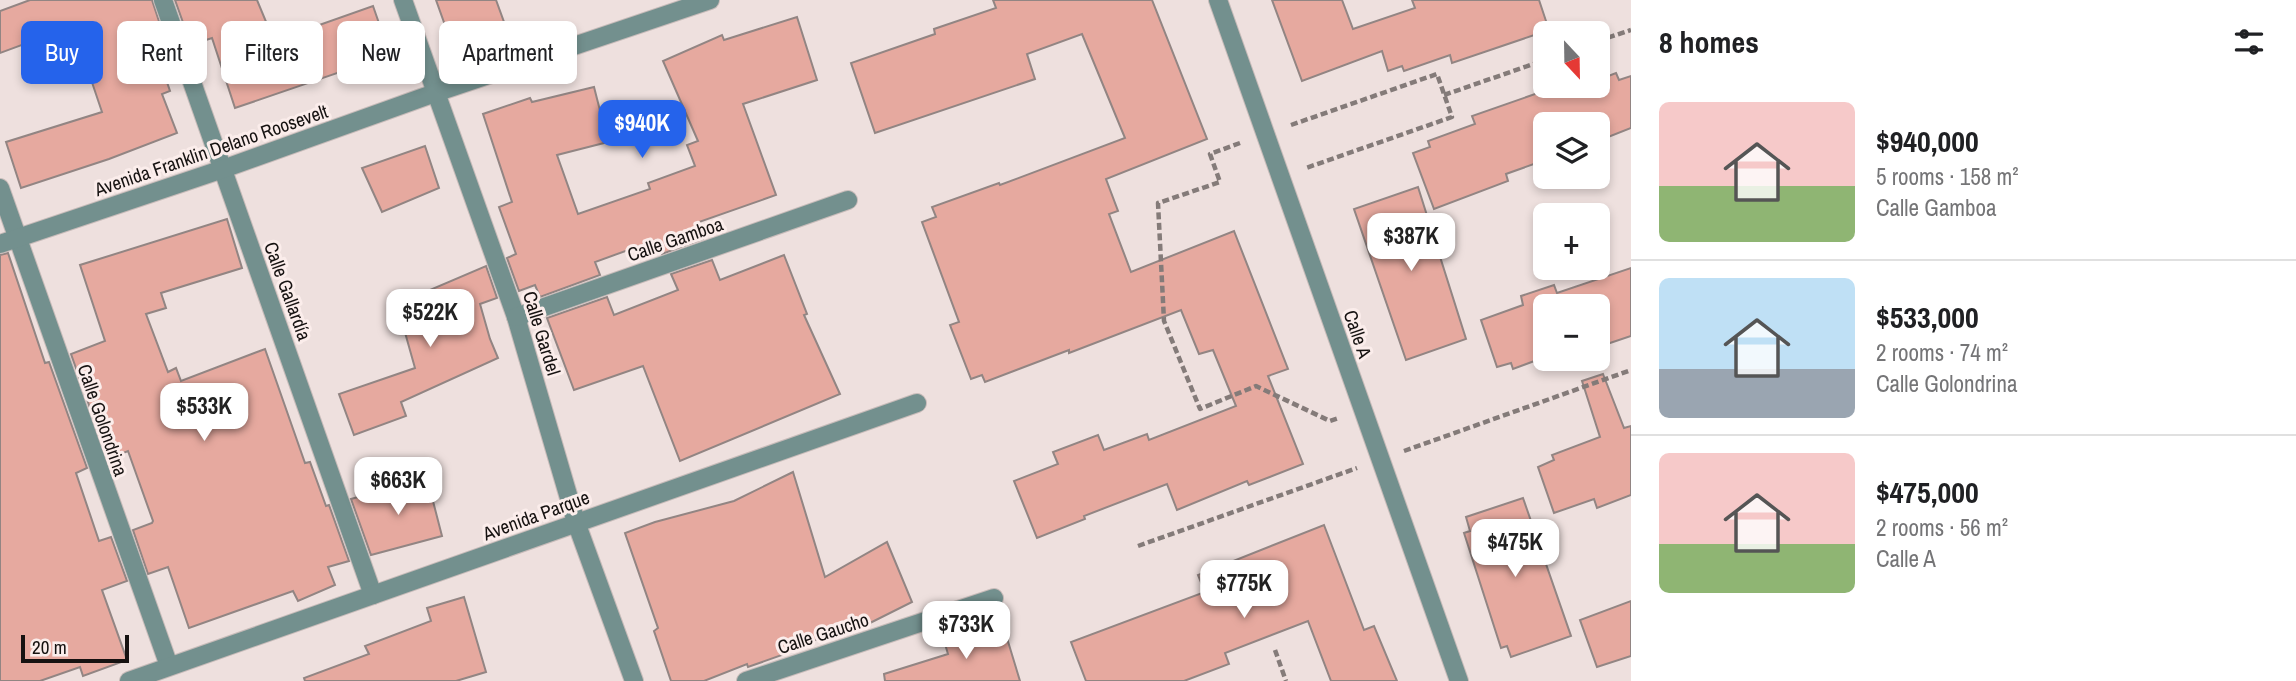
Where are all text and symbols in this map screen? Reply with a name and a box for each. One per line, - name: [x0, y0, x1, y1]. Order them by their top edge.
- chip: Buy: [21, 21, 103, 84]
- chip: Rent: [117, 21, 207, 84]
- chip: Filters: [221, 21, 323, 84]
- chip: New: [337, 21, 425, 84]
- chip: Apartment: [439, 21, 577, 84]
- north arrow: [1533, 21, 1610, 98]
- map controls: [1533, 21, 1610, 371]
- text: 8 homes: [1659, 22, 1759, 62]
- icon: filters: [2230, 23, 2268, 61]
- street label: Avenida Franklin Delano Roosevelt: [90, 98, 332, 202]
- pin: $940K: [593, 100, 691, 160]
- text: $940K: [614, 107, 670, 138]
- button: layers: [1533, 112, 1610, 189]
- text: $940,000: [1876, 121, 1979, 161]
- icon: home: [1715, 130, 1799, 214]
- text: 5 rooms · 158 m²: [1876, 161, 2019, 192]
- text: Calle Gamboa: [1876, 192, 1997, 223]
- button: +: [1533, 203, 1610, 280]
- street label: Calle Gamboa: [624, 210, 727, 268]
- pin: $387K: [1362, 214, 1460, 273]
- text: $387K: [1383, 220, 1439, 251]
- street label: Calle Gallardía: [258, 238, 318, 344]
- street label: Calle Gardel: [517, 288, 567, 378]
- pin: $522K: [381, 290, 479, 349]
- button: −: [1533, 294, 1610, 371]
- text: $522K: [402, 296, 458, 327]
- text: $533,000: [1876, 297, 1979, 337]
- street label: Calle A: [1338, 306, 1379, 362]
- icon: home: [1715, 306, 1799, 390]
- text: 2 rooms · 74 m²: [1876, 337, 2008, 368]
- street label: Calle Golondrina: [72, 360, 134, 480]
- text: Calle Golondrina: [1876, 368, 2018, 399]
- pin: $533K: [155, 384, 253, 443]
- text: $533K: [176, 390, 232, 421]
- pin: $663K: [349, 458, 447, 517]
- text: $663K: [370, 464, 426, 495]
- text: $475,000: [1876, 472, 1979, 512]
- icon: home: [1715, 481, 1799, 565]
- street label: Avenida Parque: [478, 484, 593, 547]
- text: 2 rooms · 56 m²: [1876, 512, 2008, 543]
- pin: $475K: [1466, 520, 1564, 579]
- text: $475K: [1487, 526, 1543, 557]
- text: Calle A: [1876, 543, 1936, 574]
- pin: $775K: [1195, 560, 1293, 620]
- text: $775K: [1216, 567, 1272, 598]
- pin: $733K: [917, 602, 1015, 661]
- street label: Calle Gaucho: [774, 606, 872, 660]
- text: $733K: [938, 608, 994, 639]
- scale bar: [21, 632, 130, 664]
- text: 20 m: [32, 634, 67, 660]

